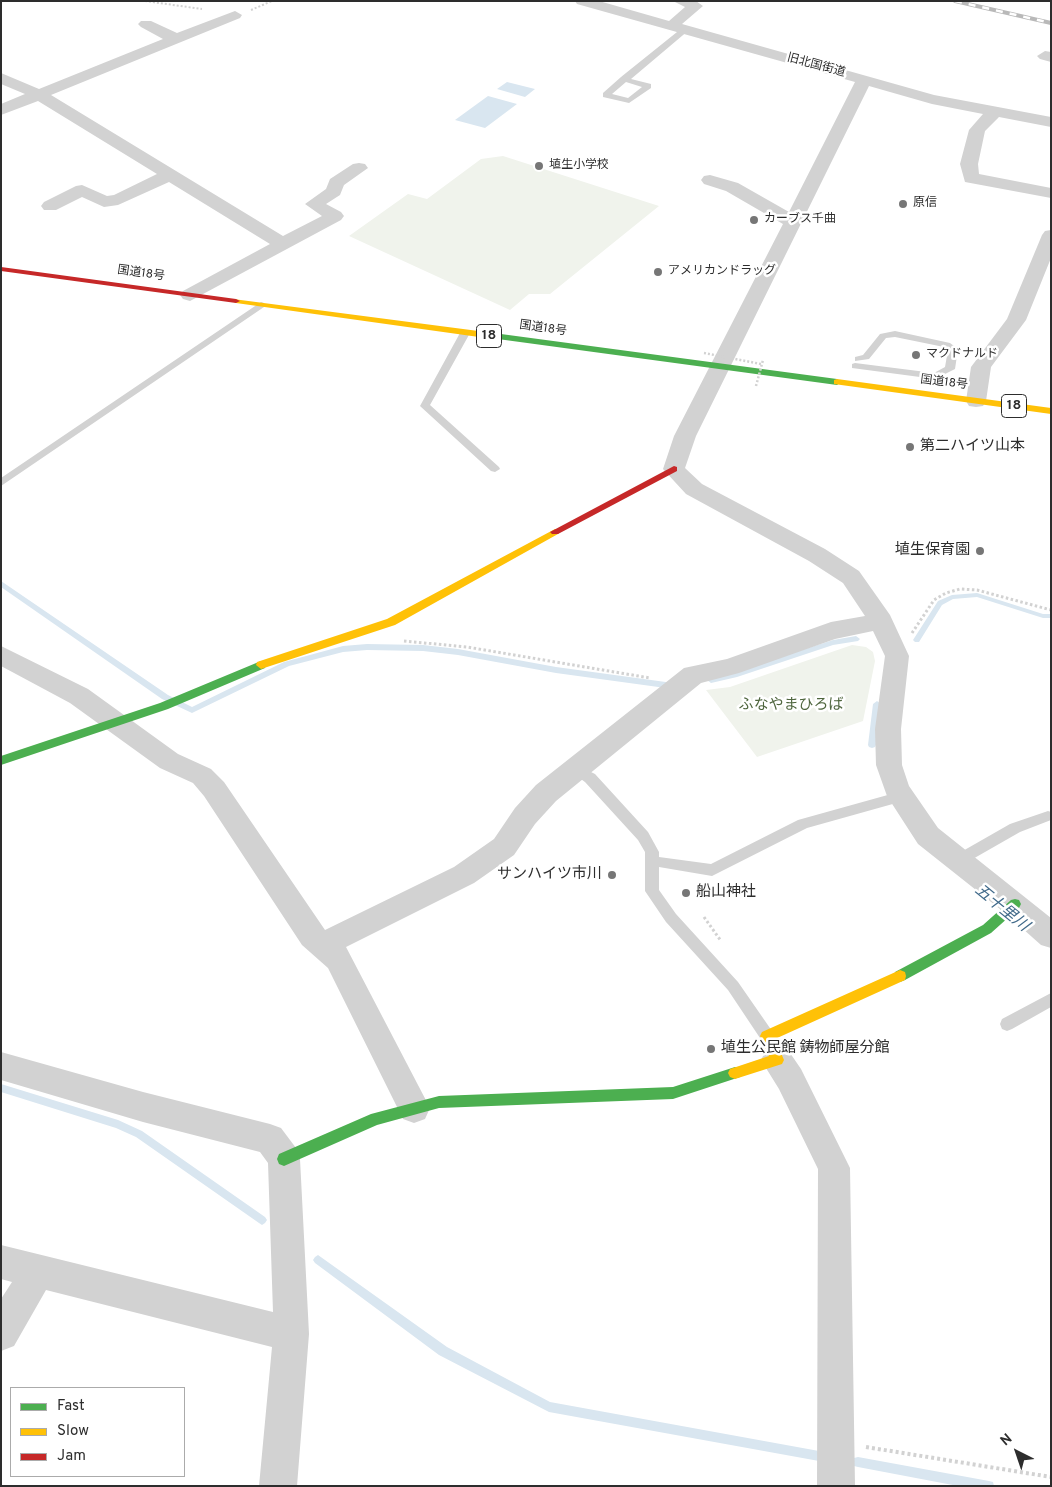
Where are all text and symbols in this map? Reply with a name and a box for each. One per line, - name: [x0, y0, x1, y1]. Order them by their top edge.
- street label: 旧北国街道: [785, 51, 847, 81]
- place label: 埴生小学校: [549, 159, 609, 173]
- marker: 埴生小学校: [533, 160, 545, 172]
- place label: 原信: [913, 197, 937, 211]
- marker: 原信: [897, 198, 909, 210]
- place label: カーブス千曲: [764, 213, 836, 227]
- marker: カーブス千曲: [748, 214, 760, 226]
- street label: 国道18号: [116, 264, 166, 284]
- place label: アメリカンドラッグ: [668, 265, 776, 279]
- marker: アメリカンドラッグ: [652, 266, 664, 278]
- street label: 国道18号: [518, 319, 568, 339]
- road number: 18: [476, 324, 502, 348]
- place label: マクドナルド: [926, 348, 998, 362]
- marker: マクドナルド: [910, 349, 922, 361]
- street label: 国道18号: [919, 373, 969, 393]
- road number: 18: [1002, 394, 1026, 418]
- place label: 第二ハイツ山本: [920, 438, 1025, 456]
- marker: 第二ハイツ山本: [904, 441, 916, 453]
- place label: 埴生保育園: [895, 542, 970, 560]
- marker: 埴生保育園: [974, 545, 986, 557]
- park label: ふなやまひろば: [739, 697, 843, 715]
- place label: サンハイツ市川: [497, 866, 602, 884]
- marker: サンハイツ市川: [606, 869, 618, 881]
- water label: 五十里川: [970, 881, 1032, 937]
- place label: 船山神社: [696, 884, 756, 902]
- marker: 船山神社: [680, 887, 692, 899]
- place label: 埴生公民館 鋳物師屋分館: [721, 1040, 890, 1058]
- marker: 埴生公民館 鋳物師屋分館: [705, 1043, 717, 1055]
- legend: [10, 1387, 185, 1477]
- text: Fast: [57, 1397, 85, 1416]
- text: Slow: [57, 1422, 89, 1441]
- north arrow: [992, 1427, 1042, 1477]
- text: N: [997, 1431, 1016, 1450]
- text: Jam: [57, 1447, 86, 1466]

